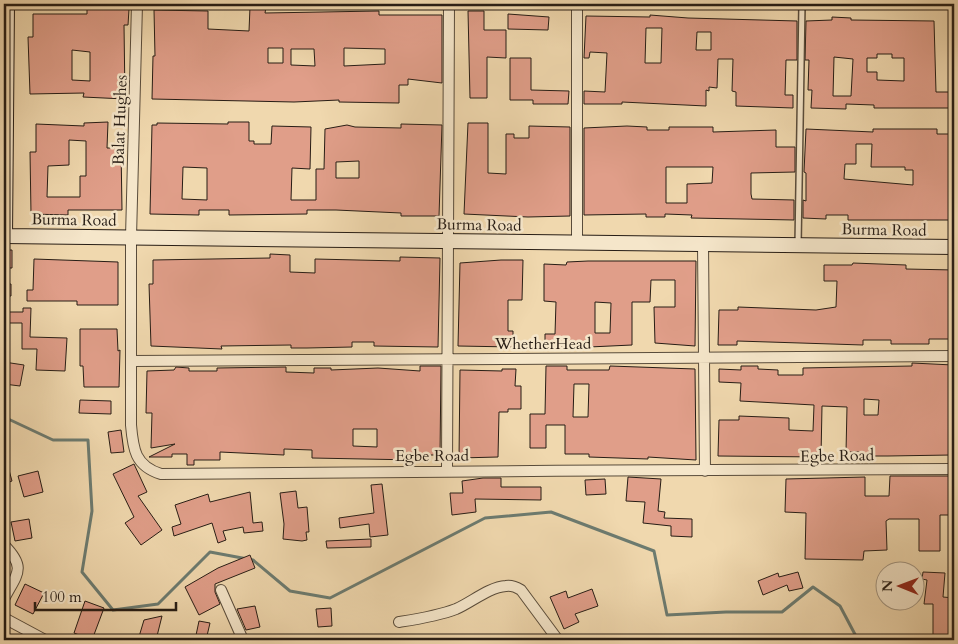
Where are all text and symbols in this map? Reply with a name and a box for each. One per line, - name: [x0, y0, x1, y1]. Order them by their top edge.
- street label: Balat Hughes: [107, 74, 133, 166]
- street label: Burma Road: [31, 208, 117, 232]
- street label: Burma Road: [436, 213, 522, 237]
- street label: Burma Road: [841, 218, 927, 242]
- street label: WhetherHead: [494, 333, 592, 355]
- street label: Egbe Road: [800, 444, 875, 468]
- street label: Egbe Road: [395, 445, 470, 467]
- north arrow: [876, 562, 926, 612]
- scale bar: [35, 579, 176, 611]
- text: N: [878, 580, 897, 592]
- text: 100 m: [42, 587, 82, 607]

